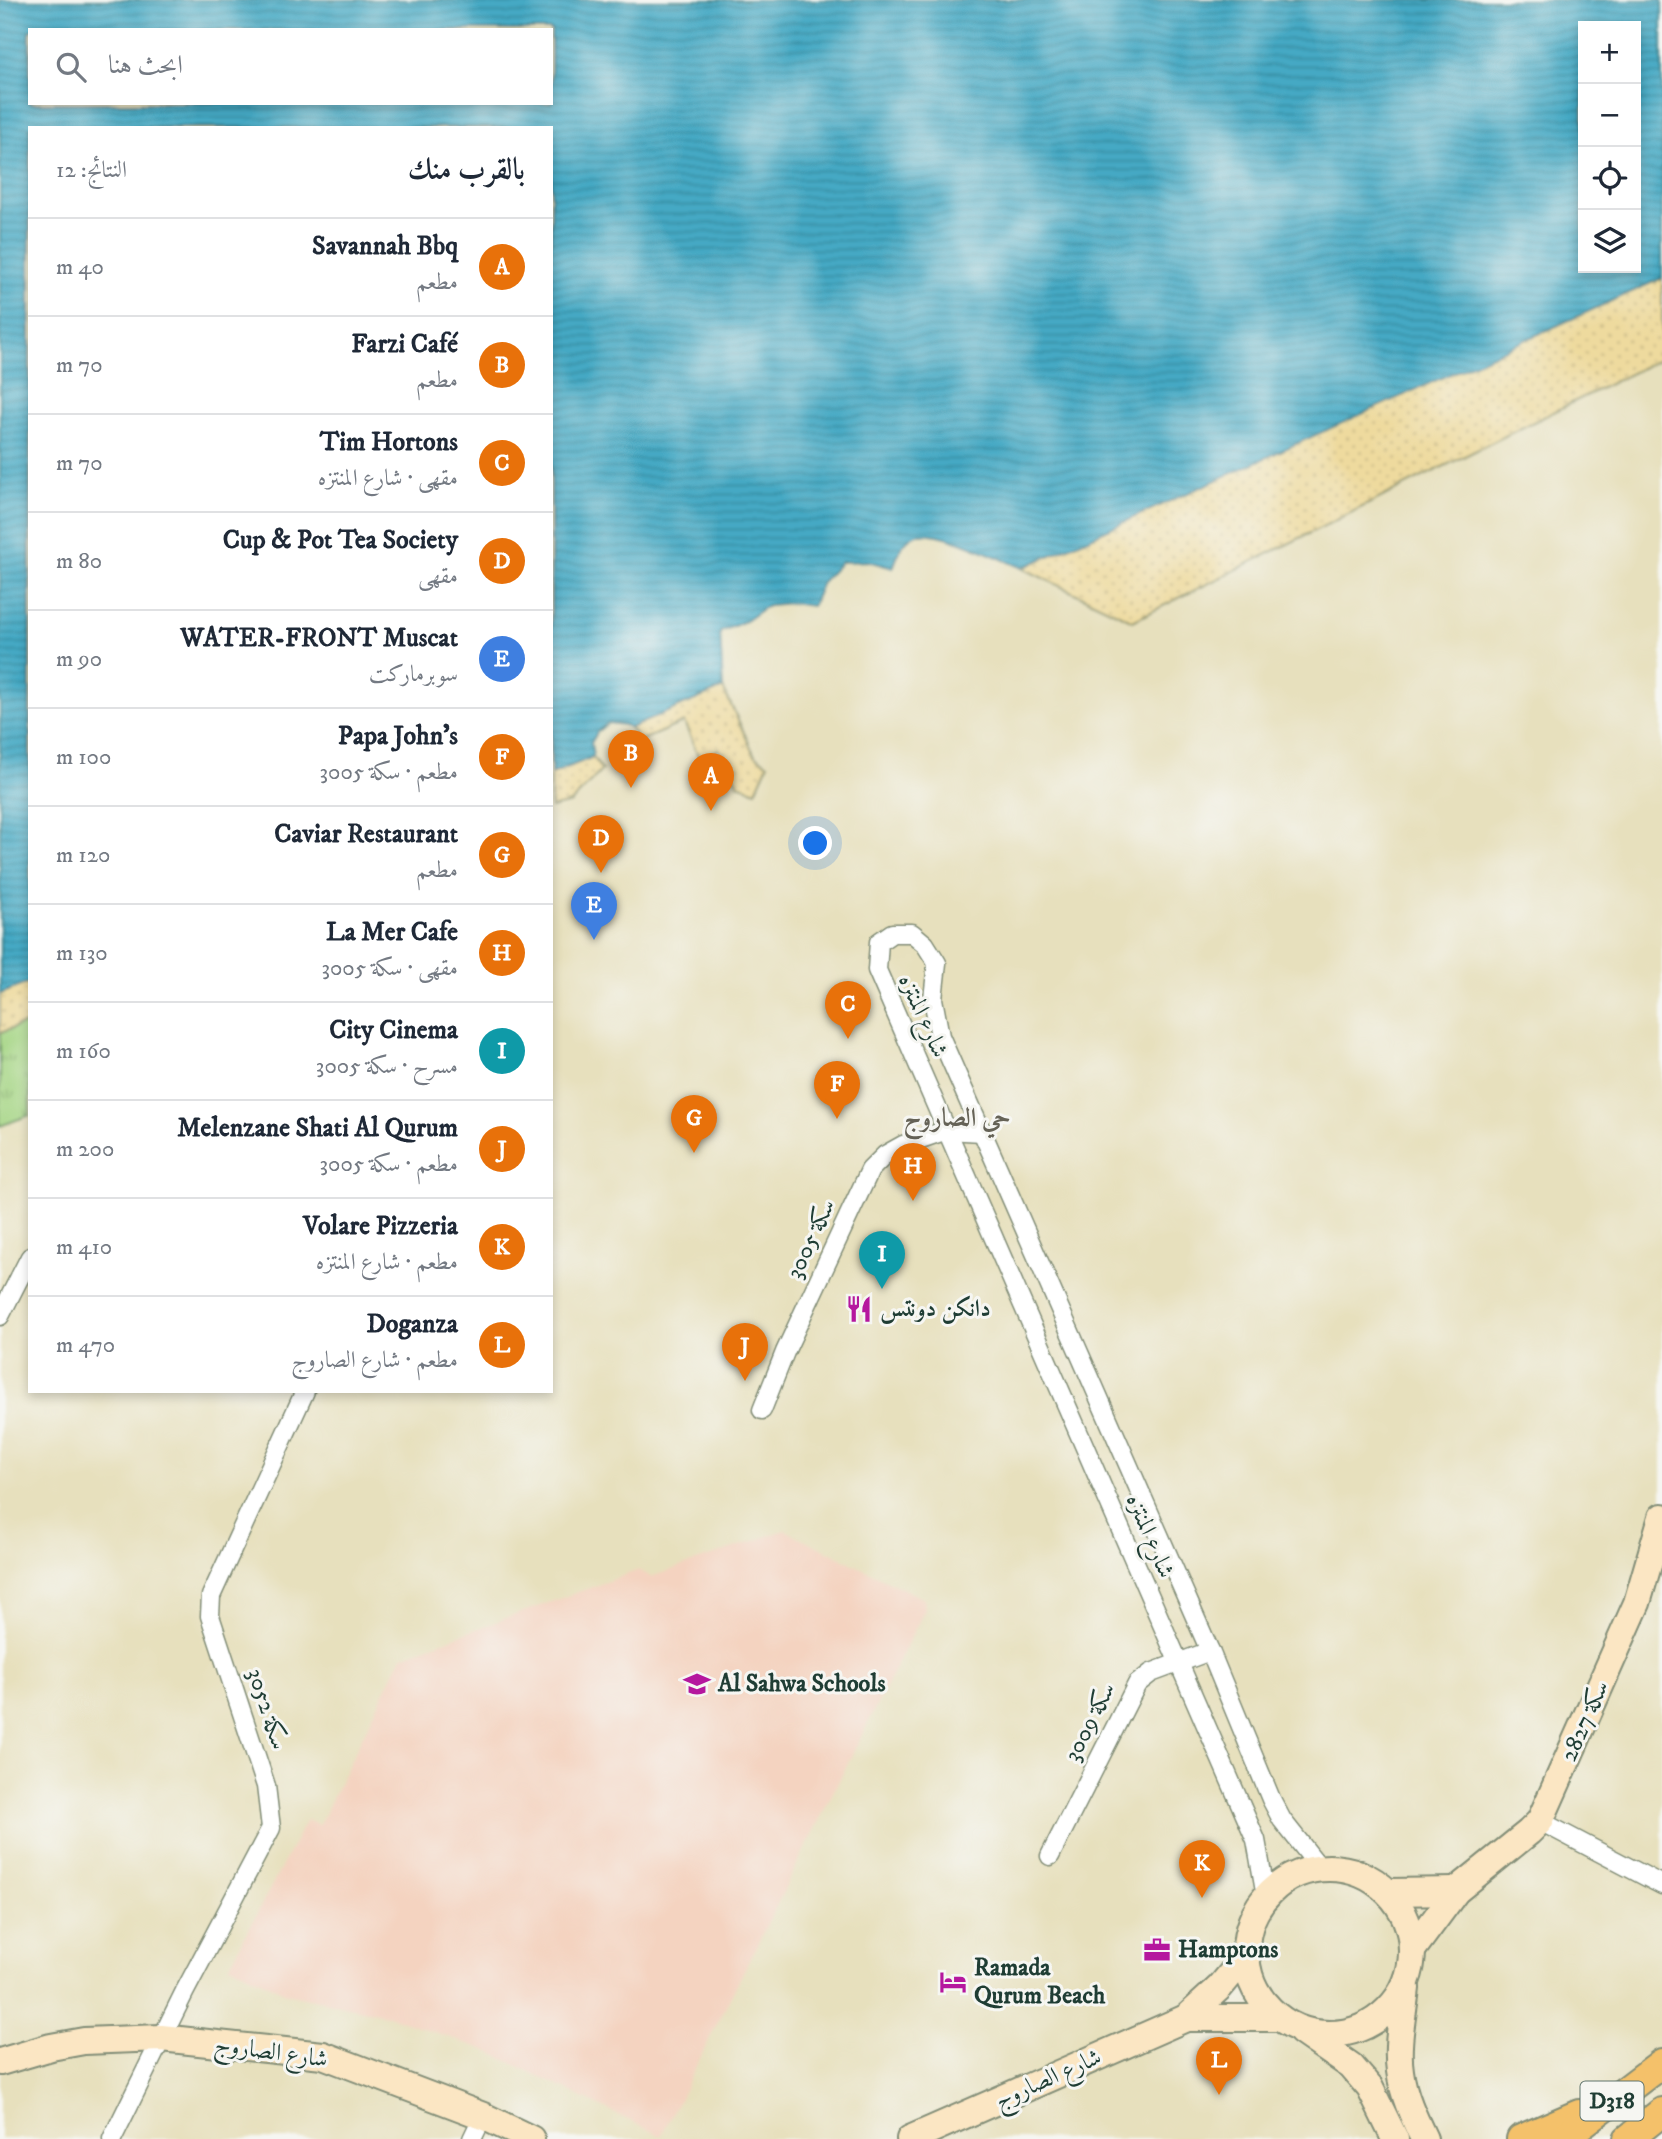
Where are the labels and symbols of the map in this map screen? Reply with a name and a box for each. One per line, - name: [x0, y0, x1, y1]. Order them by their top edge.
- pin: B: [608, 730, 654, 788]
- pin: A: [688, 753, 734, 811]
- pin: D: [578, 815, 624, 873]
- your location: [798, 826, 832, 860]
- pin: E: [571, 882, 617, 940]
- street label: شارع المنتزه: [888, 970, 955, 1064]
- pin: C: [825, 981, 871, 1039]
- pin: F: [814, 1061, 860, 1119]
- pin: G: [671, 1095, 717, 1153]
- district label: حي الصاروج: [904, 1102, 1010, 1140]
- pin: H: [890, 1143, 936, 1201]
- street label: سكة 3005: [780, 1194, 842, 1284]
- pin: I: [859, 1231, 905, 1289]
- restaurant icon: دانكن دونتس: [844, 1294, 874, 1324]
- place label: دانكن دونتس: [880, 1294, 991, 1324]
- pin: J: [722, 1323, 768, 1381]
- street label: شارع المنتزه: [1115, 1489, 1181, 1584]
- street label: سكة 3052: [240, 1665, 294, 1753]
- school or university icon: Al Sahwa Schools: [682, 1669, 712, 1699]
- place label: Al Sahwa Schools: [717, 1669, 885, 1699]
- street label: سكة 2827: [1554, 1676, 1616, 1766]
- street label: سكة 3009: [1057, 1677, 1123, 1767]
- pin: K: [1179, 1840, 1225, 1898]
- office icon: Hamptons: [1142, 1935, 1172, 1965]
- place label: Hamptons: [1178, 1935, 1278, 1965]
- place label: Ramada Qurum Beach: [974, 1953, 1106, 2011]
- hotel icon: Ramada Qurum Beach: [938, 1967, 968, 1997]
- street label: شارع الصاروج: [212, 2029, 330, 2080]
- pin: L: [1196, 2037, 1242, 2095]
- street label: شارع الصاروج: [990, 2042, 1108, 2120]
- road number: D318: [1580, 2082, 1644, 2120]

